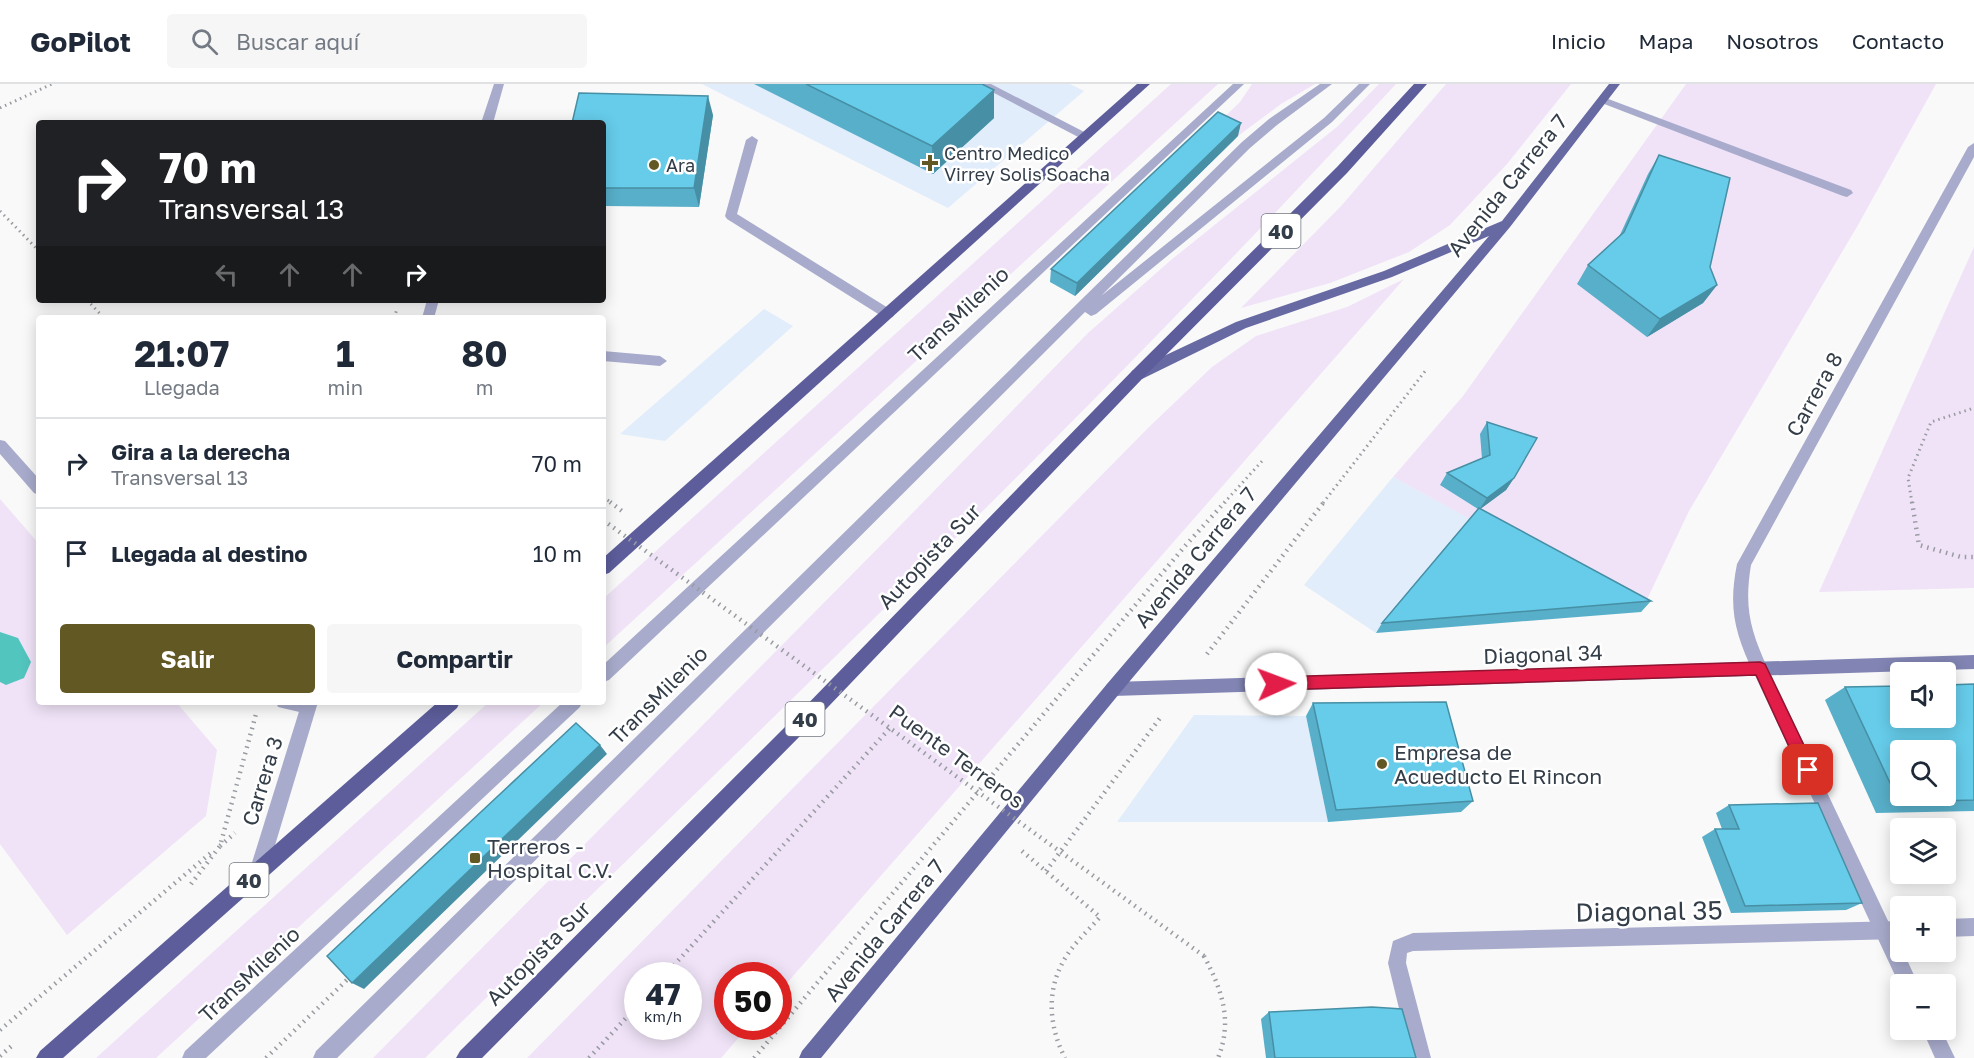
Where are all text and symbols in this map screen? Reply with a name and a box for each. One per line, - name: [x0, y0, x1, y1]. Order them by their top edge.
- search box: [167, 14, 587, 68]
- text: GoPilot: [30, 25, 131, 58]
- icon: search: [188, 25, 221, 58]
- text: Buscar aquí: [236, 28, 359, 55]
- text: Inicio: [1551, 28, 1606, 54]
- text: Mapa: [1639, 28, 1693, 54]
- text: Nosotros: [1726, 28, 1819, 54]
- text: Contacto: [1852, 28, 1944, 54]
- street label: Avenida Carrera 7: [1442, 109, 1572, 261]
- text: 70 m: [159, 142, 256, 192]
- place label: Centro Medico Virrey Solis Soacha: [944, 142, 1110, 185]
- icon: right: [60, 144, 138, 222]
- place label: Ara: [666, 154, 695, 176]
- marker: Centro Medico Virrey Solis Soacha: [921, 154, 939, 172]
- marker: Ara: [647, 158, 661, 172]
- text: Transversal 13: [159, 193, 344, 225]
- road number: 40: [1262, 214, 1300, 248]
- icon: left: [210, 258, 243, 291]
- icon: ahead: [273, 258, 306, 291]
- icon: ahead: [336, 258, 369, 291]
- icon: right: [399, 258, 432, 291]
- street label: TransMilenio: [902, 261, 1014, 367]
- text: 21:07: [134, 332, 229, 375]
- text: 1: [336, 332, 355, 375]
- text: 80: [461, 332, 508, 375]
- street label: Carrera 8: [1780, 347, 1848, 441]
- text: Llegada: [144, 375, 220, 399]
- text: min: [328, 375, 363, 399]
- text: m: [476, 375, 493, 399]
- text: Gira a la derecha: [111, 438, 290, 465]
- icon: right: [60, 447, 93, 480]
- text: 70 m: [532, 450, 582, 477]
- text: Transversal 13: [111, 465, 248, 489]
- street label: Avenida Carrera 7: [1129, 481, 1261, 633]
- street label: Autopista Sur: [872, 498, 986, 614]
- icon: arrive: [60, 537, 93, 570]
- text: Llegada al destino: [111, 540, 308, 567]
- text: 10 m: [533, 540, 582, 567]
- button: Salir: [60, 624, 315, 693]
- button: Compartir: [327, 624, 582, 693]
- street label: Diagonal 34: [1483, 639, 1603, 669]
- street label: TransMilenio: [603, 640, 713, 750]
- position arrow: [1244, 652, 1308, 716]
- map controls: [1890, 662, 1956, 1040]
- button: sound: [1890, 662, 1956, 728]
- street label: Puente Terreros: [884, 698, 1030, 814]
- road number: 40: [786, 702, 824, 736]
- street label: Carrera 3: [236, 733, 288, 829]
- place label: Empresa de Acueducto El Rincon: [1394, 739, 1602, 789]
- button: search: [1890, 740, 1956, 806]
- pin: [1782, 744, 1833, 795]
- icon: arrive: [1791, 753, 1824, 786]
- marker: Empresa de Acueducto El Rincon: [1375, 757, 1389, 771]
- button: layers: [1890, 818, 1956, 884]
- place label: Terreros - Hospital C.V.: [487, 833, 613, 883]
- marker: Terreros - Hospital C.V.: [468, 851, 482, 865]
- street label: Avenida Carrera 7: [819, 854, 949, 1006]
- road number: 40: [230, 863, 268, 897]
- street label: Diagonal 35: [1575, 894, 1723, 928]
- street label: Autopista Sur: [480, 895, 596, 1011]
- button: +: [1890, 896, 1956, 962]
- street label: TransMilenio: [193, 921, 305, 1027]
- speed limit sign: 50: [714, 962, 792, 1040]
- button: −: [1890, 974, 1956, 1040]
- text: 47: [645, 976, 681, 1012]
- text: km/h: [644, 1007, 682, 1025]

